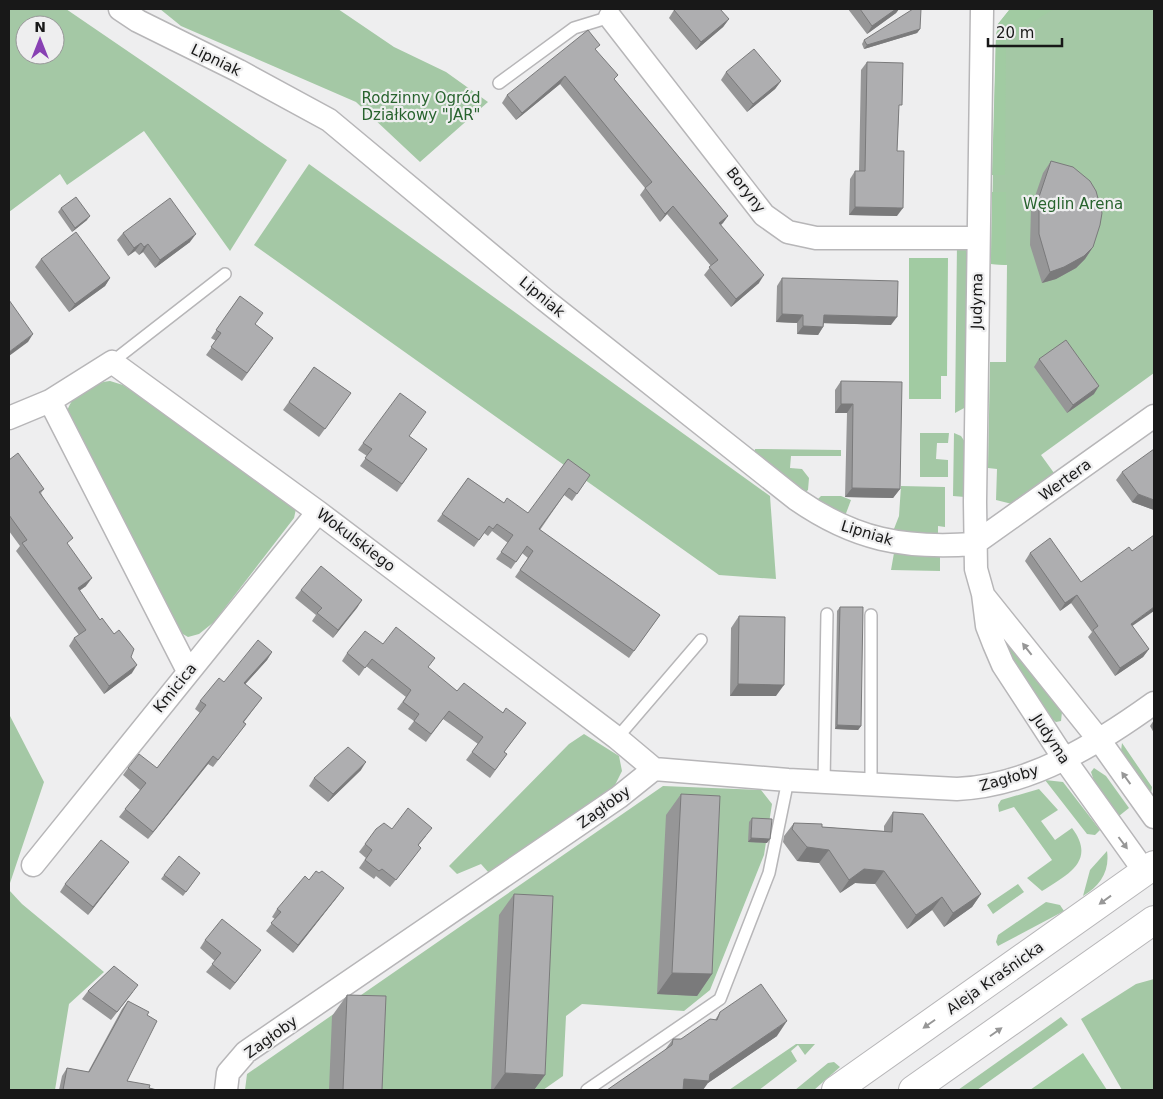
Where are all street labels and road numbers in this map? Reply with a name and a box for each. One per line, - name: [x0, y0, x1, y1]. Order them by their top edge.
- street label: Lipniak: [188, 40, 244, 80]
- street label: Boryny: [723, 164, 769, 216]
- street label: Lipniak: [516, 273, 569, 321]
- street label: Judyma: [967, 273, 986, 330]
- street label: Wertera: [1036, 455, 1094, 505]
- street label: Wokulskiego: [313, 505, 399, 575]
- street label: Lipniak: [839, 517, 896, 550]
- street label: Kmicica: [150, 660, 200, 716]
- street label: Judyma: [1028, 710, 1074, 767]
- street label: Zagłoby: [977, 761, 1041, 795]
- street label: Zagłoby: [574, 782, 634, 832]
- street label: Aleja Kraśnicka: [943, 938, 1047, 1018]
- street label: Zagłoby: [241, 1012, 301, 1062]

